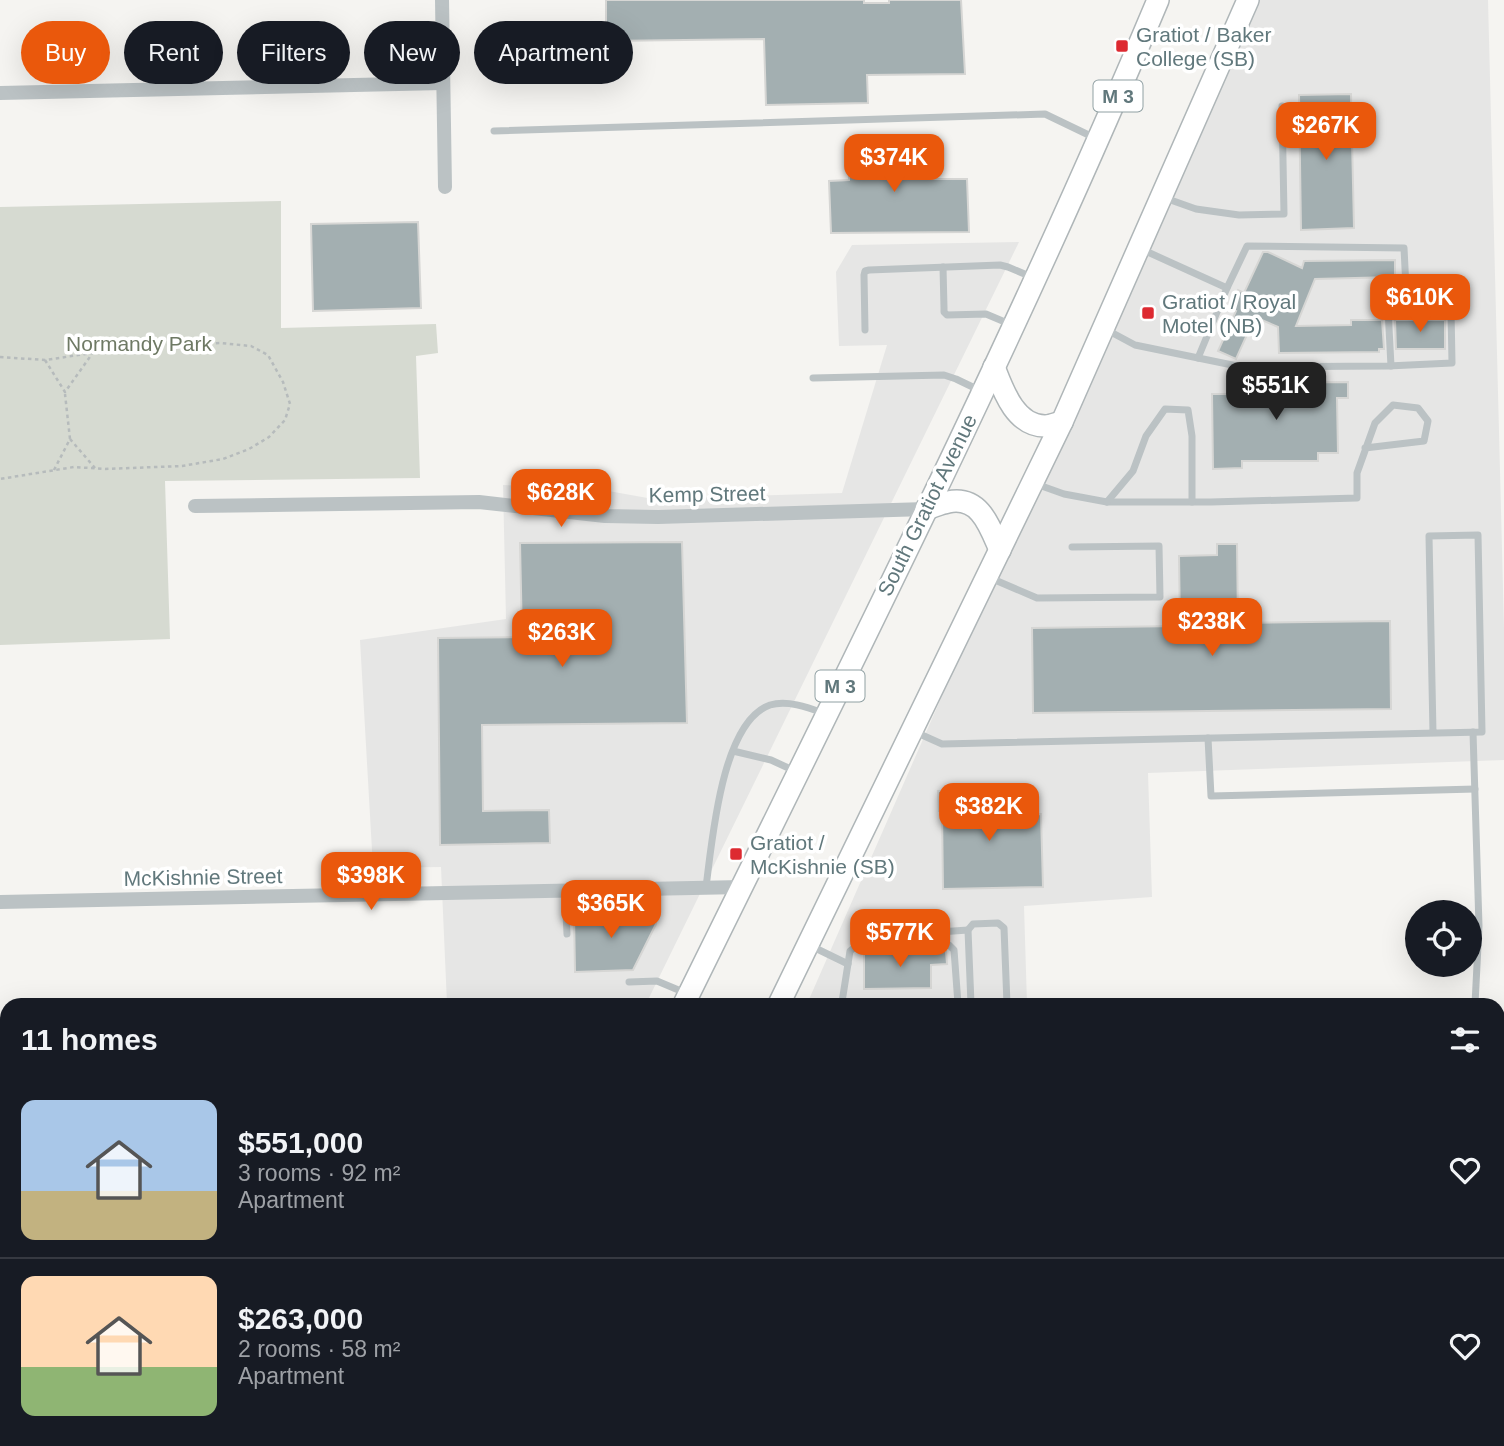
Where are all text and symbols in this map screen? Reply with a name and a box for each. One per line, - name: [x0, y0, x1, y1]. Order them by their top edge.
- chip: Buy: [21, 21, 110, 84]
- chip: Rent: [124, 21, 223, 84]
- chip: Filters: [237, 21, 350, 84]
- chip: New: [364, 21, 460, 84]
- chip: Apartment: [474, 21, 633, 84]
- place label: Gratiot / Baker College (SB): [1136, 23, 1271, 70]
- marker: Gratiot / Baker College (SB): [1114, 38, 1130, 54]
- road number: M 3: [1094, 80, 1142, 111]
- pin: $267K: [1277, 102, 1375, 162]
- text: $267K: [1292, 112, 1360, 138]
- pin: $374K: [845, 134, 943, 194]
- text: $374K: [860, 144, 928, 170]
- pin: $610K: [1371, 274, 1469, 334]
- text: $610K: [1386, 284, 1454, 310]
- place label: Gratiot / Royal Motel (NB): [1162, 290, 1296, 337]
- marker: Gratiot / Royal Motel (NB): [1140, 305, 1156, 321]
- park label: Normandy Park: [66, 332, 212, 355]
- pin: $551K: [1227, 362, 1325, 422]
- text: $551K: [1242, 372, 1310, 398]
- street label: South Gratiot Avenue: [873, 410, 981, 600]
- pin: $628K: [512, 470, 610, 529]
- text: $628K: [527, 479, 595, 505]
- street label: Kemp Street: [648, 481, 766, 507]
- pin: $238K: [1163, 598, 1261, 658]
- text: $238K: [1178, 608, 1246, 634]
- pin: $263K: [513, 610, 611, 669]
- text: $263K: [528, 619, 596, 645]
- road number: M 3: [816, 670, 864, 702]
- pin: $382K: [940, 784, 1038, 843]
- text: $382K: [955, 793, 1023, 819]
- place label: Gratiot / McKishnie (SB): [750, 831, 895, 878]
- marker: Gratiot / McKishnie (SB): [728, 846, 744, 862]
- pin: $398K: [322, 852, 420, 912]
- text: $398K: [337, 862, 405, 888]
- street label: McKishnie Street: [123, 864, 283, 890]
- pin: $365K: [562, 880, 660, 940]
- text: $365K: [577, 890, 645, 916]
- map controls: [1405, 900, 1482, 977]
- button: locate: [1405, 900, 1482, 977]
- pin: $577K: [851, 909, 949, 969]
- text: $577K: [866, 919, 934, 945]
- icon: filters: [1446, 1021, 1484, 1059]
- text: 11 homes: [21, 1023, 158, 1056]
- text: $551,000: [238, 1126, 363, 1159]
- icon: home: [77, 1128, 161, 1212]
- icon: heart: [1446, 1151, 1484, 1189]
- text: 3 rooms · 92 m²: [238, 1160, 400, 1186]
- text: Apartment: [238, 1187, 344, 1213]
- text: $263,000: [238, 1302, 363, 1335]
- icon: home: [77, 1304, 161, 1388]
- icon: heart: [1446, 1327, 1484, 1365]
- text: 2 rooms · 58 m²: [238, 1336, 400, 1362]
- text: Apartment: [238, 1363, 344, 1389]

